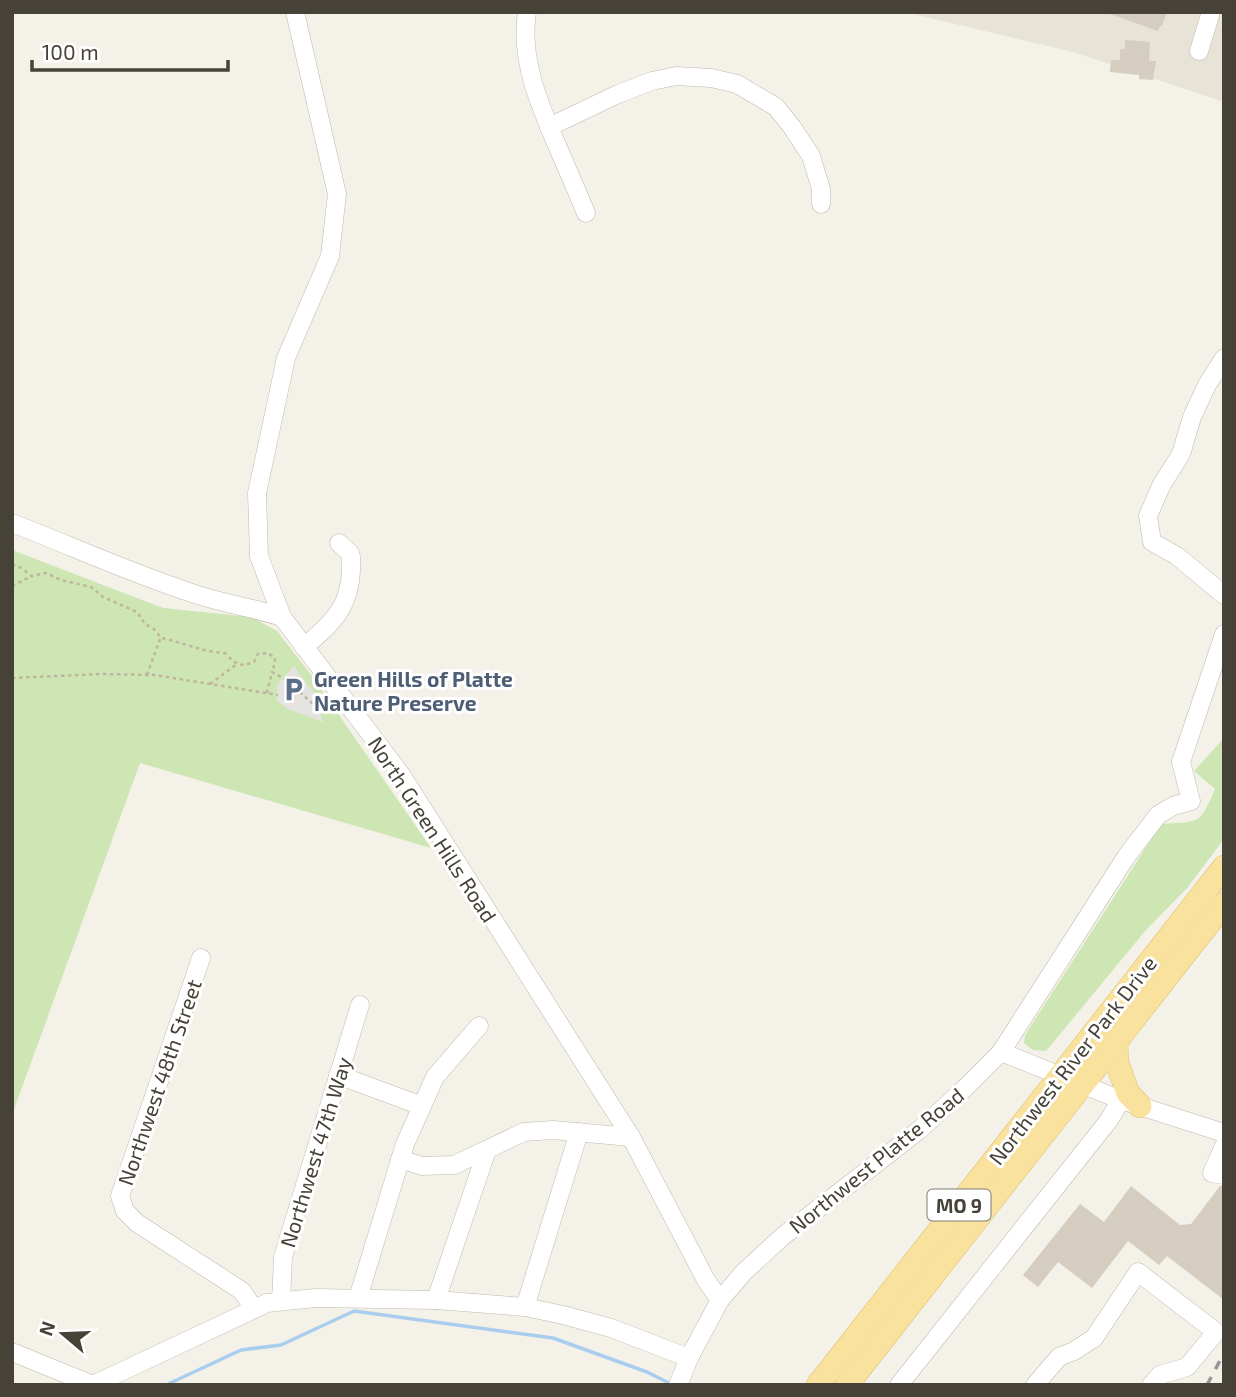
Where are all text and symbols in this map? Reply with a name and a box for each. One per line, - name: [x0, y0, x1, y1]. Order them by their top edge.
- scale bar: [32, 28, 228, 72]
- text: 100 m: [42, 39, 99, 64]
- place label: Green Hills of Platte Nature Preserve: [314, 666, 513, 715]
- parking icon: Green Hills of Platte Nature Preserve: [280, 676, 308, 704]
- street label: North Green Hills Road: [364, 732, 502, 926]
- street label: Northwest River Park Drive: [983, 951, 1161, 1169]
- street label: Northwest 48th Street: [112, 976, 206, 1188]
- street label: Northwest 47th Way: [274, 1054, 356, 1250]
- street label: Northwest Platte Road: [784, 1082, 968, 1238]
- road number: MO 9: [928, 1190, 990, 1220]
- north arrow: [28, 1299, 98, 1369]
- text: N: [33, 1318, 60, 1339]

